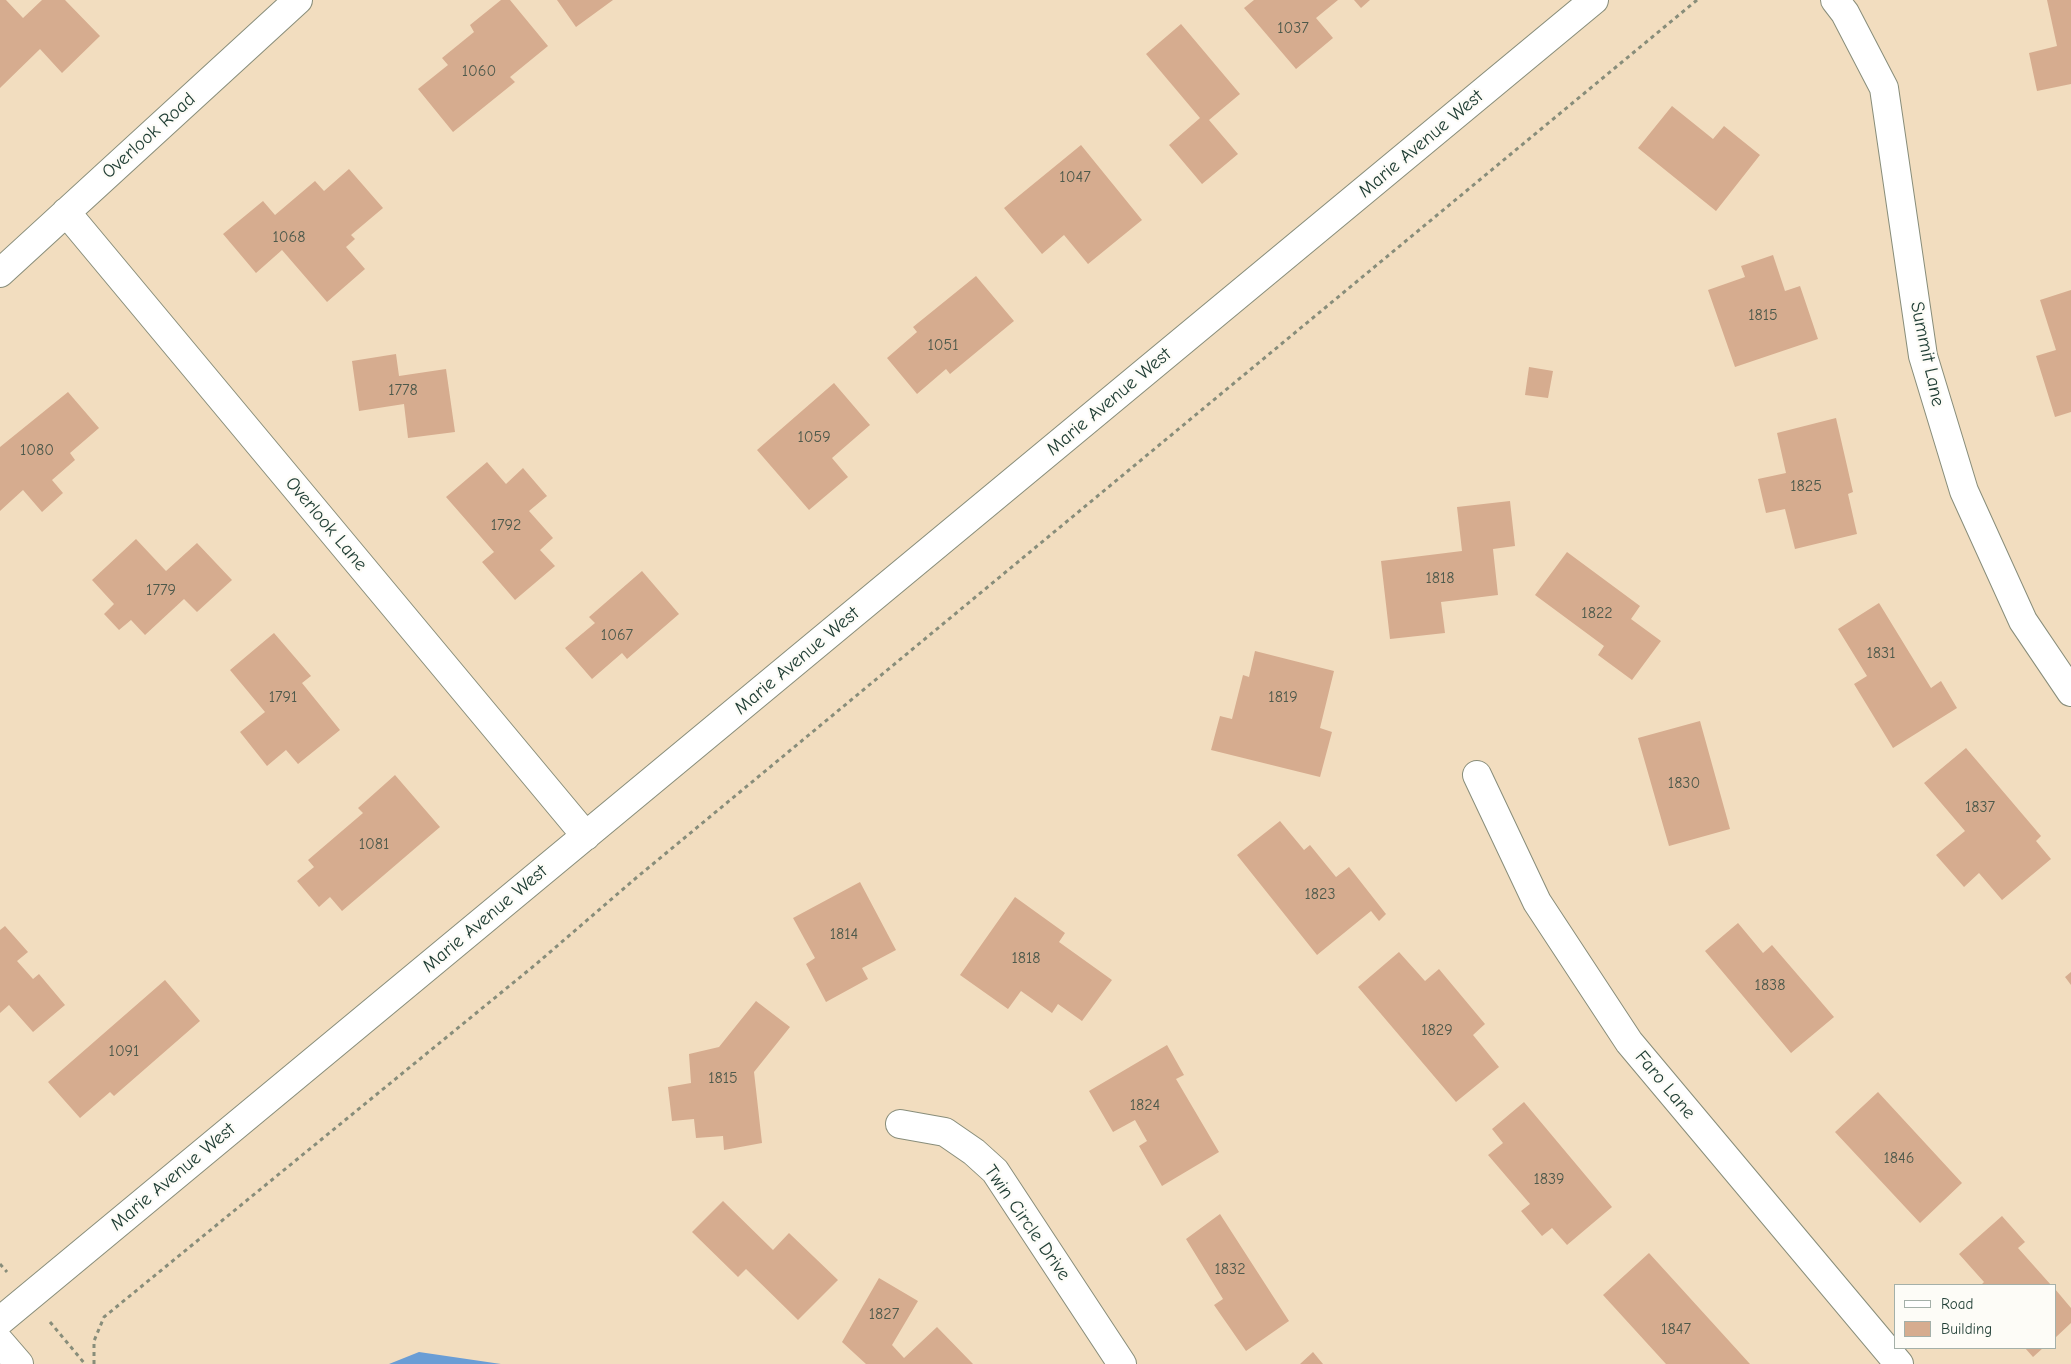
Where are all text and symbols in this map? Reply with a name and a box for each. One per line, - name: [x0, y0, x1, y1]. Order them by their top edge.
- house number: 1037: [1277, 18, 1309, 38]
- house number: 1060: [462, 61, 496, 81]
- street label: Marie Avenue West: [1354, 85, 1488, 203]
- street label: Overlook Road: [98, 88, 200, 184]
- house number: 1047: [1059, 167, 1091, 187]
- house number: 1068: [273, 227, 305, 247]
- street label: Summit Lane: [1905, 299, 1949, 409]
- house number: 1815: [1748, 305, 1778, 325]
- house number: 1051: [927, 335, 959, 355]
- street label: Marie Avenue West: [1042, 343, 1176, 461]
- house number: 1778: [388, 380, 418, 400]
- house number: 1059: [797, 427, 831, 447]
- house number: 1080: [20, 440, 54, 460]
- street label: Overlook Lane: [280, 472, 372, 576]
- house number: 1825: [1790, 476, 1822, 496]
- house number: 1792: [491, 515, 521, 535]
- house number: 1818: [1425, 568, 1455, 588]
- house number: 1779: [146, 580, 176, 600]
- street label: Marie Avenue West: [730, 602, 864, 720]
- house number: 1822: [1581, 603, 1613, 623]
- house number: 1067: [601, 625, 633, 645]
- house number: 1831: [1866, 643, 1896, 663]
- house number: 1791: [269, 687, 297, 707]
- house number: 1819: [1268, 687, 1298, 707]
- house number: 1830: [1668, 773, 1700, 793]
- house number: 1837: [1965, 797, 1995, 817]
- house number: 1081: [359, 834, 389, 854]
- street label: Marie Avenue West: [418, 860, 552, 978]
- house number: 1823: [1304, 884, 1336, 904]
- house number: 1814: [830, 924, 858, 944]
- house number: 1818: [1011, 948, 1041, 968]
- house number: 1838: [1755, 975, 1785, 995]
- house number: 1829: [1421, 1020, 1453, 1040]
- house number: 1091: [109, 1041, 139, 1061]
- street label: Faro Lane: [1630, 1046, 1700, 1124]
- house number: 1815: [708, 1068, 738, 1088]
- house number: 1824: [1130, 1095, 1160, 1115]
- street label: Marie Avenue West: [106, 1118, 240, 1236]
- house number: 1846: [1884, 1148, 1914, 1168]
- street label: Twin Circle Drive: [979, 1161, 1075, 1285]
- house number: 1839: [1533, 1169, 1565, 1189]
- house number: 1832: [1214, 1259, 1246, 1279]
- legend: [1894, 1284, 2056, 1349]
- text: Road: [1941, 1295, 1973, 1313]
- house number: 1827: [869, 1304, 899, 1324]
- house number: 1847: [1661, 1319, 1691, 1339]
- text: Building: [1941, 1320, 1992, 1338]

